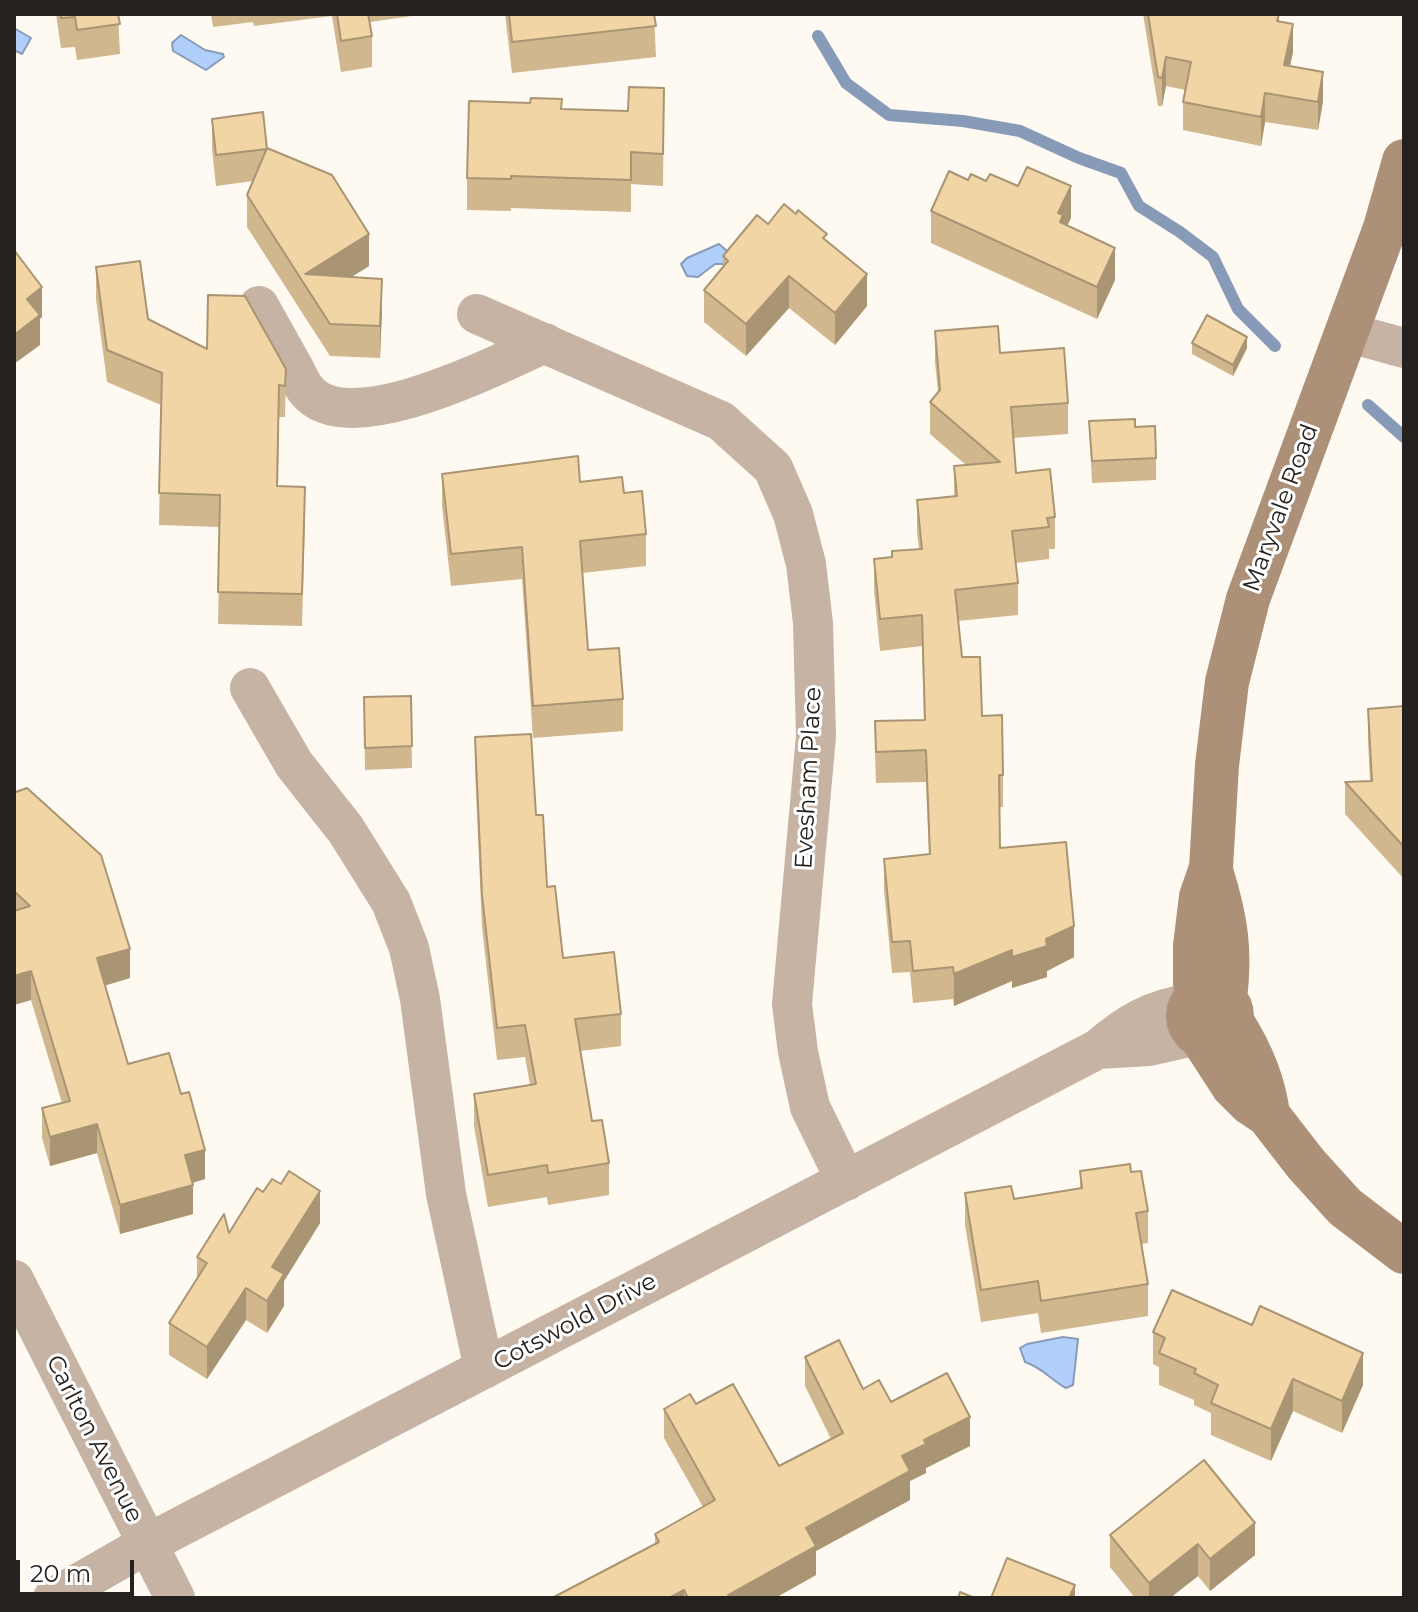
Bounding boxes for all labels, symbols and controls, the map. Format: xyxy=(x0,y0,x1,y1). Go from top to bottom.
street label: Maryvale Road xyxy=(1237,420,1325,596)
street label: Evesham Place xyxy=(790,686,828,870)
street label: Cotswold Drive xyxy=(489,1267,661,1377)
street label: Carlton Avenue xyxy=(39,1350,149,1528)
scale bar xyxy=(20,1544,138,1594)
text: 20 m xyxy=(30,1559,91,1588)

